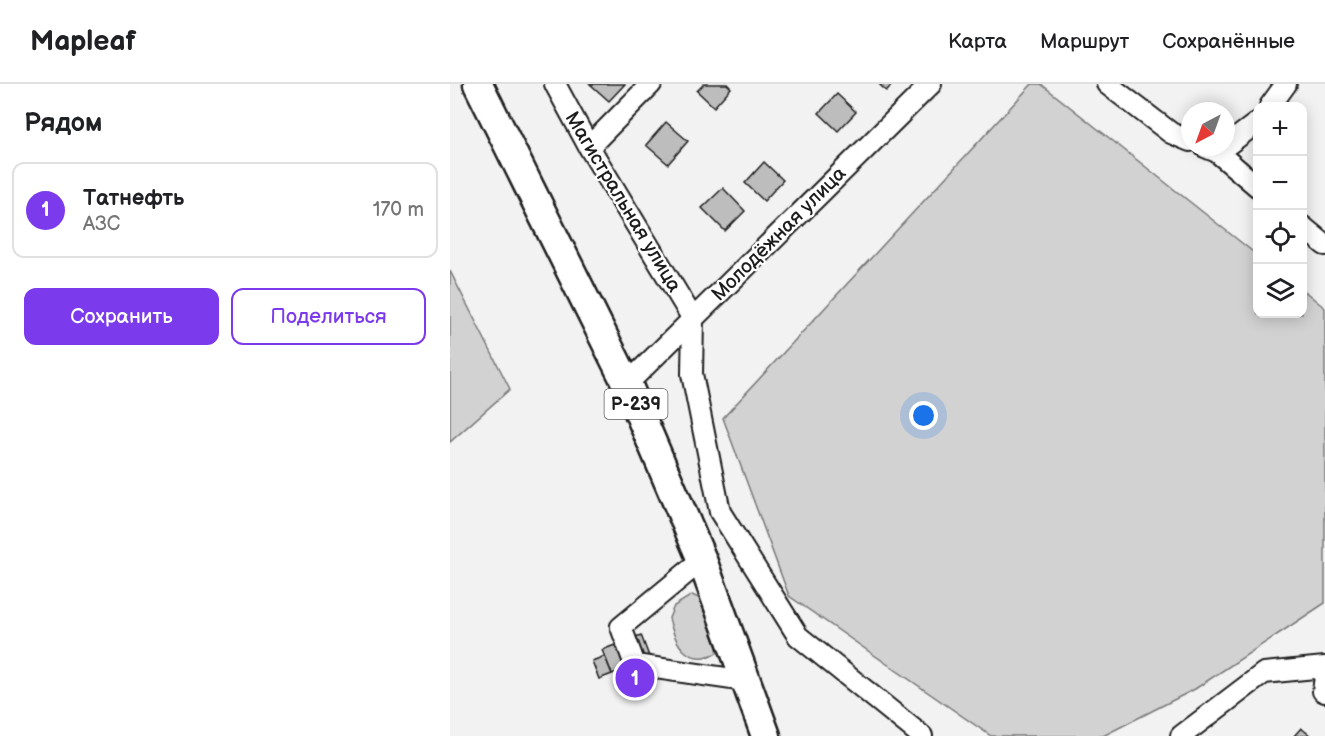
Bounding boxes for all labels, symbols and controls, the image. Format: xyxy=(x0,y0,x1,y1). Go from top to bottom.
text: Mapleaf xyxy=(30,25,136,58)
text: Карта xyxy=(948,29,1007,54)
text: Маршрут xyxy=(1040,29,1129,54)
text: Сохранённые xyxy=(1162,29,1295,54)
north arrow xyxy=(1181,102,1235,156)
map controls xyxy=(1253,102,1307,318)
button: + xyxy=(1253,102,1307,156)
text: Рядом xyxy=(24,108,102,139)
street label: Магистральная улица xyxy=(560,108,686,297)
button: − xyxy=(1253,156,1307,210)
street label: Молодёжная улица xyxy=(707,162,851,306)
text: Татнефть xyxy=(83,185,184,212)
text: 1 xyxy=(41,198,50,222)
text: 170 m xyxy=(373,198,424,222)
button: locate xyxy=(1253,210,1307,264)
text: АЗС xyxy=(83,212,120,236)
button: layers xyxy=(1253,264,1307,318)
button: Сохранить xyxy=(24,288,219,345)
button: Поделиться xyxy=(231,288,426,345)
road number: Р-239 xyxy=(604,389,668,419)
your location xyxy=(909,401,938,430)
pin: 1 xyxy=(616,656,654,700)

